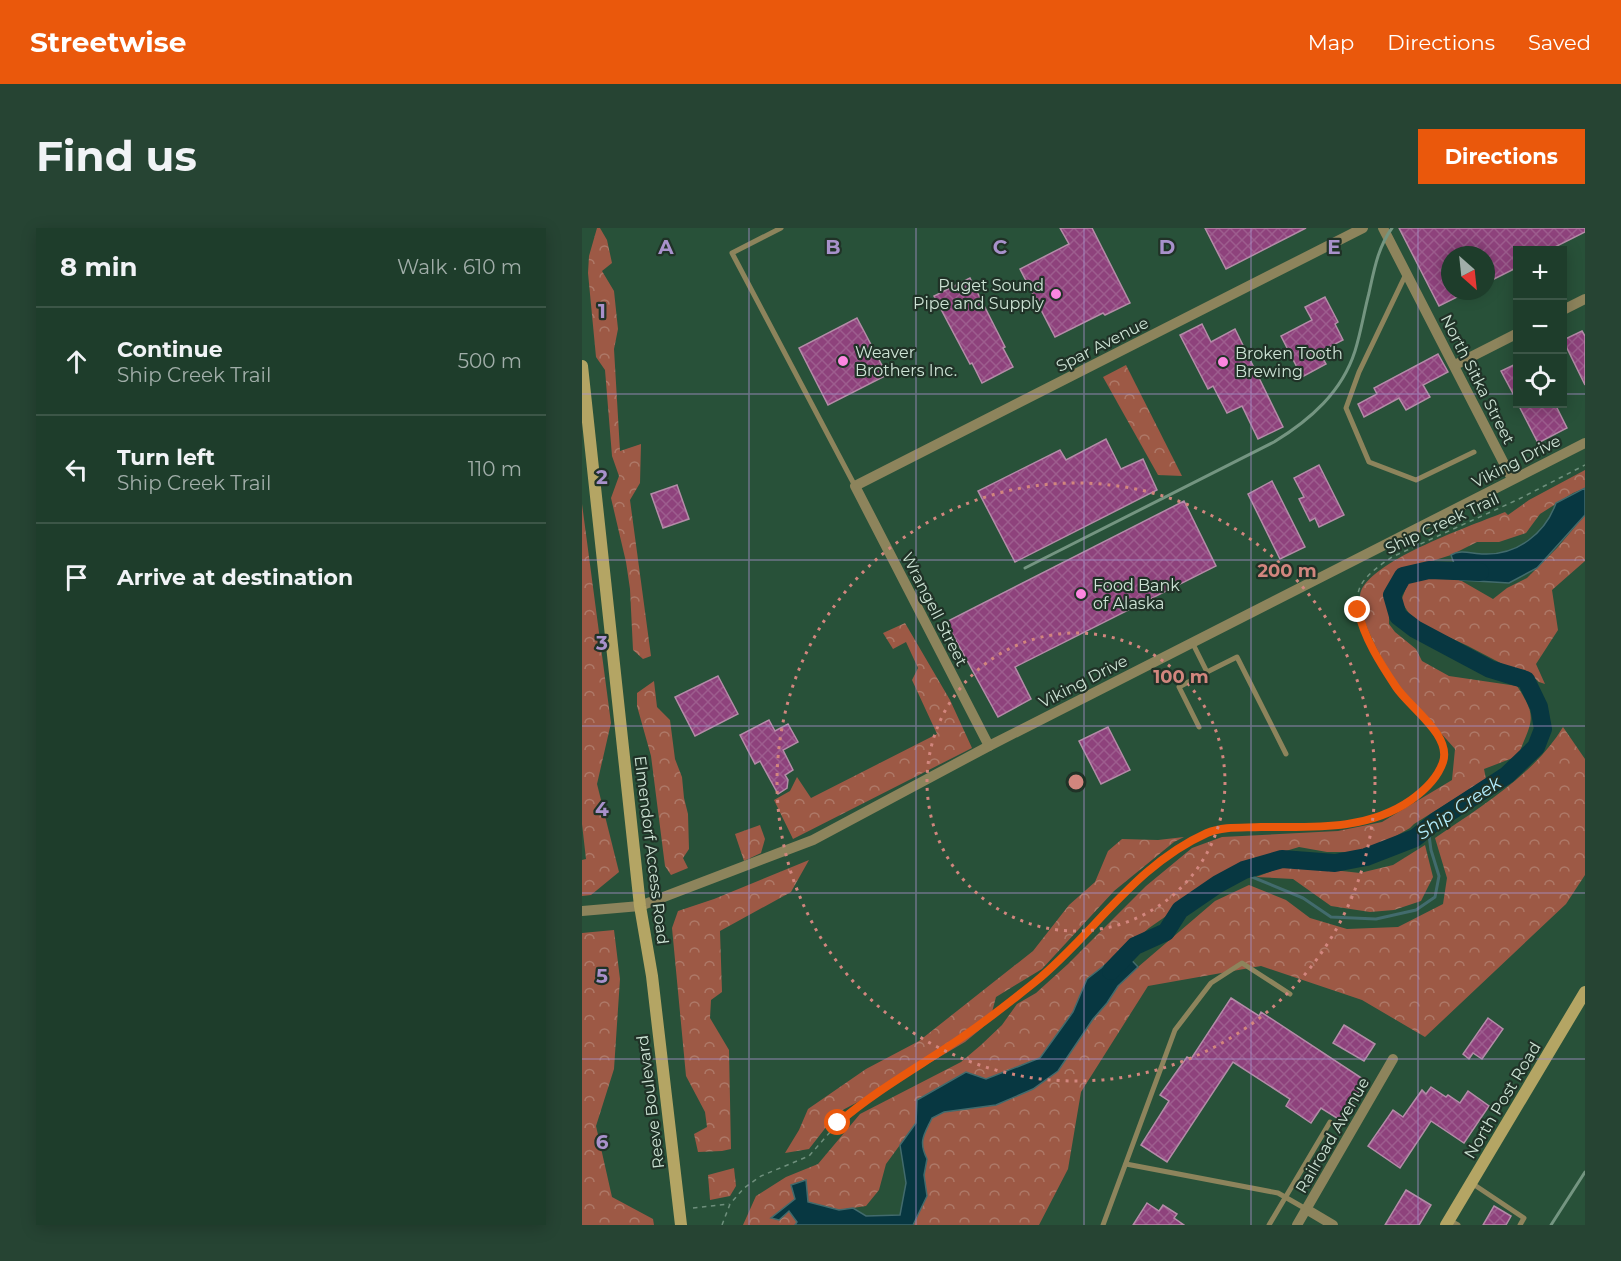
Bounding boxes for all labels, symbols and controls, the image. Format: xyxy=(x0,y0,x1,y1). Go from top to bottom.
text: Streetwise xyxy=(30,25,186,59)
text: Map xyxy=(1308,30,1354,55)
text: Directions xyxy=(1387,30,1495,55)
text: Saved xyxy=(1528,30,1591,55)
button: Directions xyxy=(1418,129,1585,184)
text: Find us xyxy=(36,130,197,182)
text: A xyxy=(657,235,674,259)
text: B xyxy=(825,235,841,259)
text: C xyxy=(993,235,1008,259)
text: D xyxy=(1159,235,1175,259)
text: E xyxy=(1327,235,1341,259)
north arrow xyxy=(1441,246,1495,300)
map controls xyxy=(1513,246,1567,408)
button: + xyxy=(1513,246,1567,300)
text: 8 min xyxy=(60,251,138,283)
text: Walk · 610 m xyxy=(397,255,522,279)
place label: Puget Sound Pipe and Supply xyxy=(913,276,1044,313)
marker: Puget Sound Pipe and Supply xyxy=(1049,287,1063,301)
text: 1 xyxy=(598,299,606,323)
button: − xyxy=(1513,300,1567,354)
street label: North Sitka Street xyxy=(1437,311,1519,448)
street label: Spar Avenue xyxy=(1053,313,1152,376)
text: Continue xyxy=(117,336,223,363)
place label: Weaver Brothers Inc. xyxy=(855,343,957,380)
place label: Broken Tooth Brewing xyxy=(1235,344,1343,381)
icon: ahead xyxy=(60,345,93,378)
text: 500 m xyxy=(458,349,522,373)
marker: Weaver Brothers Inc. xyxy=(836,354,850,368)
button: locate xyxy=(1513,354,1567,408)
marker: Broken Tooth Brewing xyxy=(1216,355,1230,369)
text: Ship Creek Trail xyxy=(117,363,271,387)
street label: Viking Drive xyxy=(1469,431,1564,492)
text: Turn left xyxy=(117,444,215,471)
icon: left xyxy=(60,453,93,486)
text: 110 m xyxy=(468,457,522,481)
text: 2 xyxy=(596,465,608,489)
text: Ship Creek Trail xyxy=(117,471,271,495)
street label: Ship Creek Trail xyxy=(1382,489,1502,558)
street label: Wrangell Street xyxy=(898,549,972,670)
text: 200 m xyxy=(1257,560,1317,582)
icon: arrive xyxy=(60,561,93,594)
text: Arrive at destination xyxy=(117,564,353,591)
place label: Food Bank of Alaska xyxy=(1093,576,1180,613)
marker: Food Bank of Alaska xyxy=(1074,587,1088,601)
route end xyxy=(1344,596,1370,622)
text: 3 xyxy=(595,631,608,655)
street label: Viking Drive xyxy=(1036,651,1131,712)
text: 100 m xyxy=(1153,666,1209,688)
street label: Elmendorf Access Road xyxy=(631,755,672,945)
water label: Ship Creek xyxy=(1412,771,1507,844)
centre of rings xyxy=(1066,772,1086,792)
text: 4 xyxy=(595,797,609,821)
text: 5 xyxy=(596,964,608,988)
street label: Reeve Boulevard xyxy=(633,1034,668,1170)
street label: North Post Road xyxy=(1460,1038,1545,1162)
street label: Railroad Avenue xyxy=(1292,1074,1373,1197)
route start xyxy=(824,1109,850,1135)
text: 6 xyxy=(596,1130,609,1154)

